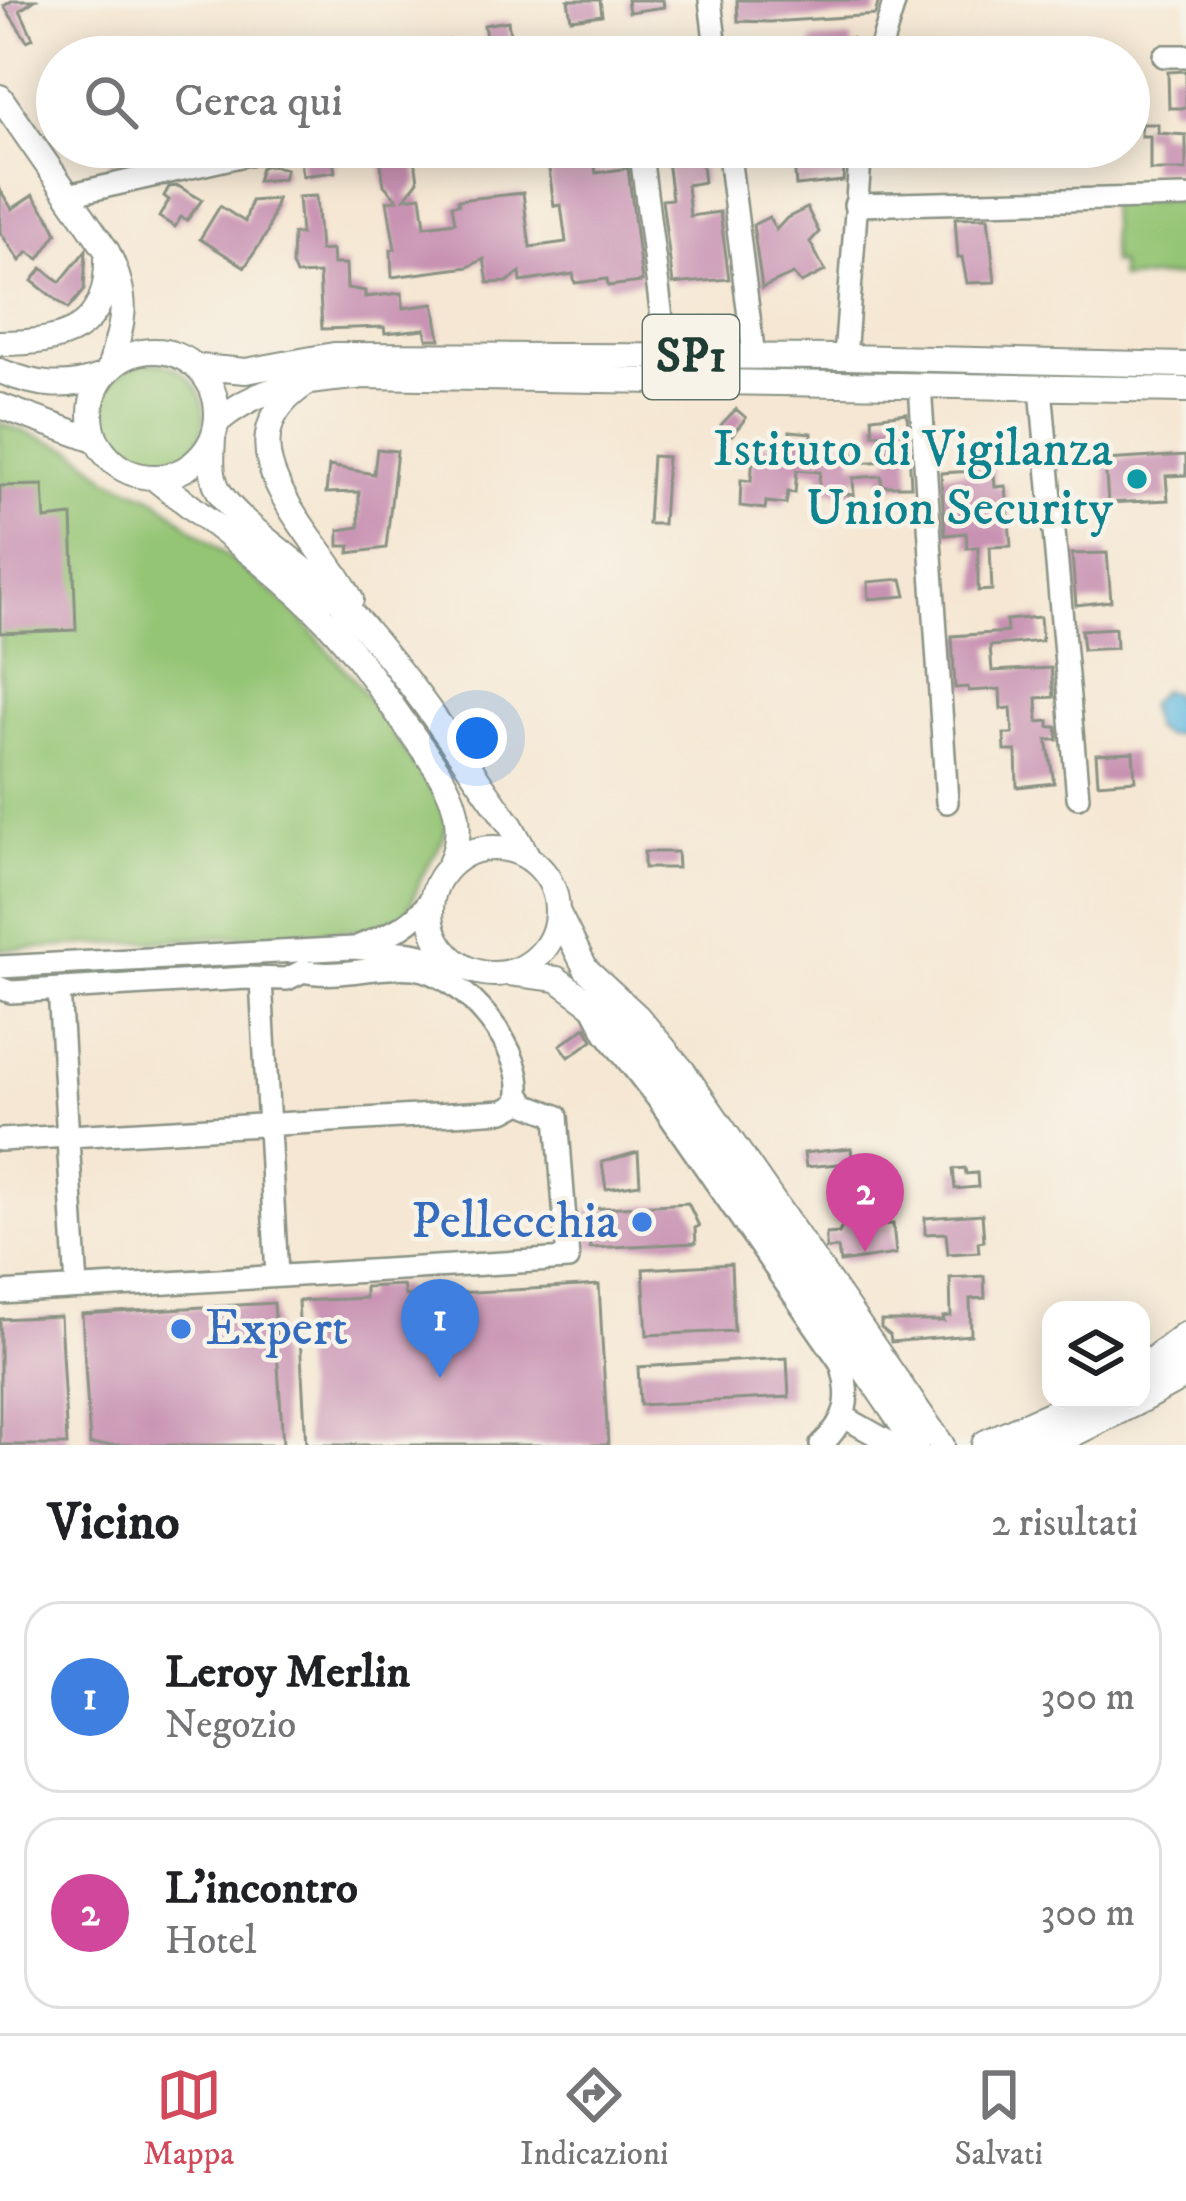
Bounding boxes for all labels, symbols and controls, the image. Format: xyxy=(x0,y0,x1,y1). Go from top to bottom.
search box xyxy=(36,36,1150,168)
icon: search xyxy=(78,69,144,135)
text: Cerca qui xyxy=(174,74,343,130)
road number: SP1 xyxy=(643,315,739,399)
place label: Istituto di Vigilanza Union Security xyxy=(713,418,1114,541)
marker: Istituto di Vigilanza Union Security xyxy=(1124,466,1150,492)
your location xyxy=(447,708,507,768)
pin: 2 xyxy=(826,1153,904,1252)
place label: Pellecchia xyxy=(411,1190,618,1254)
marker: Pellecchia xyxy=(629,1209,655,1235)
pin: 1 xyxy=(401,1279,479,1378)
place label: Expert xyxy=(205,1297,348,1361)
map controls xyxy=(1042,1301,1150,1409)
button: layers xyxy=(1042,1301,1150,1409)
marker: Expert xyxy=(168,1316,194,1342)
text: Vicino xyxy=(48,1491,179,1555)
text: 2 risultati xyxy=(991,1499,1138,1548)
text: Leroy Merlin xyxy=(165,1645,410,1701)
text: 1 xyxy=(83,1673,97,1722)
text: 300 m xyxy=(1041,1673,1135,1722)
text: Negozio xyxy=(165,1701,296,1750)
text: L'incontro xyxy=(165,1861,358,1917)
text: 2 xyxy=(80,1889,100,1938)
text: 300 m xyxy=(1041,1889,1135,1938)
text: Hotel xyxy=(165,1917,256,1966)
tab: Mappa xyxy=(143,2062,234,2175)
tab: Indicazioni xyxy=(520,2062,669,2175)
tab: Salvati xyxy=(954,2062,1043,2175)

